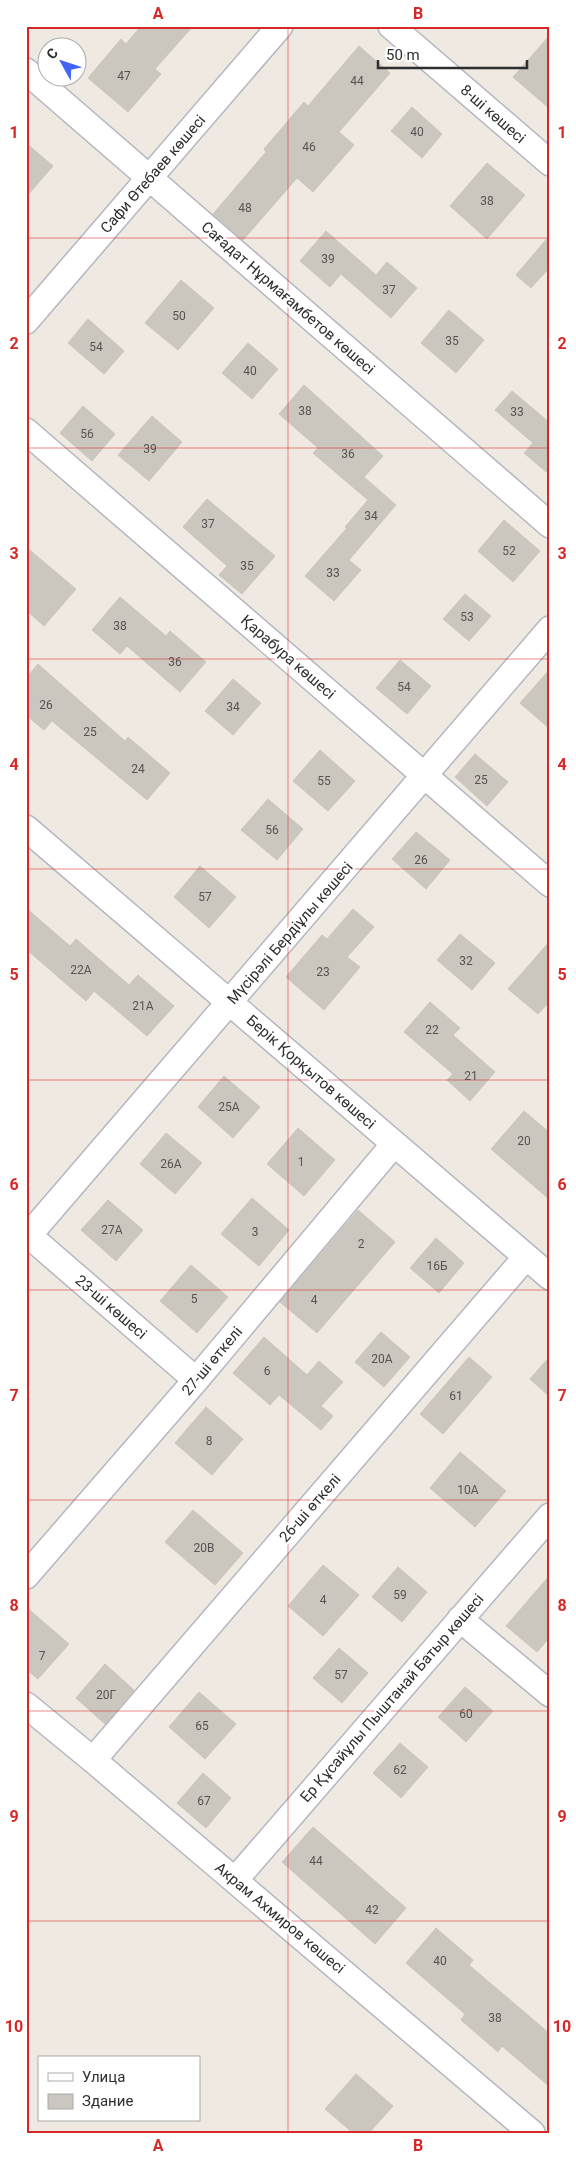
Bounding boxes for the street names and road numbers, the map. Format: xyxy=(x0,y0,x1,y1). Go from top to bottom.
street label: 8-шi көшесi xyxy=(457,81,529,147)
street label: Сафи Өтебаев көшесі xyxy=(97,111,209,237)
street label: Сағадат Нұрмағамбетов көшесі xyxy=(198,218,378,378)
street label: Қарабура көшесі xyxy=(237,611,339,703)
street label: Мүсірәлі Бердіұлы көшесі xyxy=(223,858,357,1008)
street label: Берік Қорқытов көшесі xyxy=(243,1011,379,1133)
street label: 23-шi көшесi xyxy=(72,1271,150,1343)
street label: 27-ші өткелі xyxy=(178,1323,246,1399)
street label: 26-ші өткелі xyxy=(275,1470,345,1546)
street label: Ер Құсайұлы Пыштанай Батыр көшесі xyxy=(296,1590,488,1806)
street label: Акрам Ахмиров көшесі xyxy=(212,1858,348,1978)

